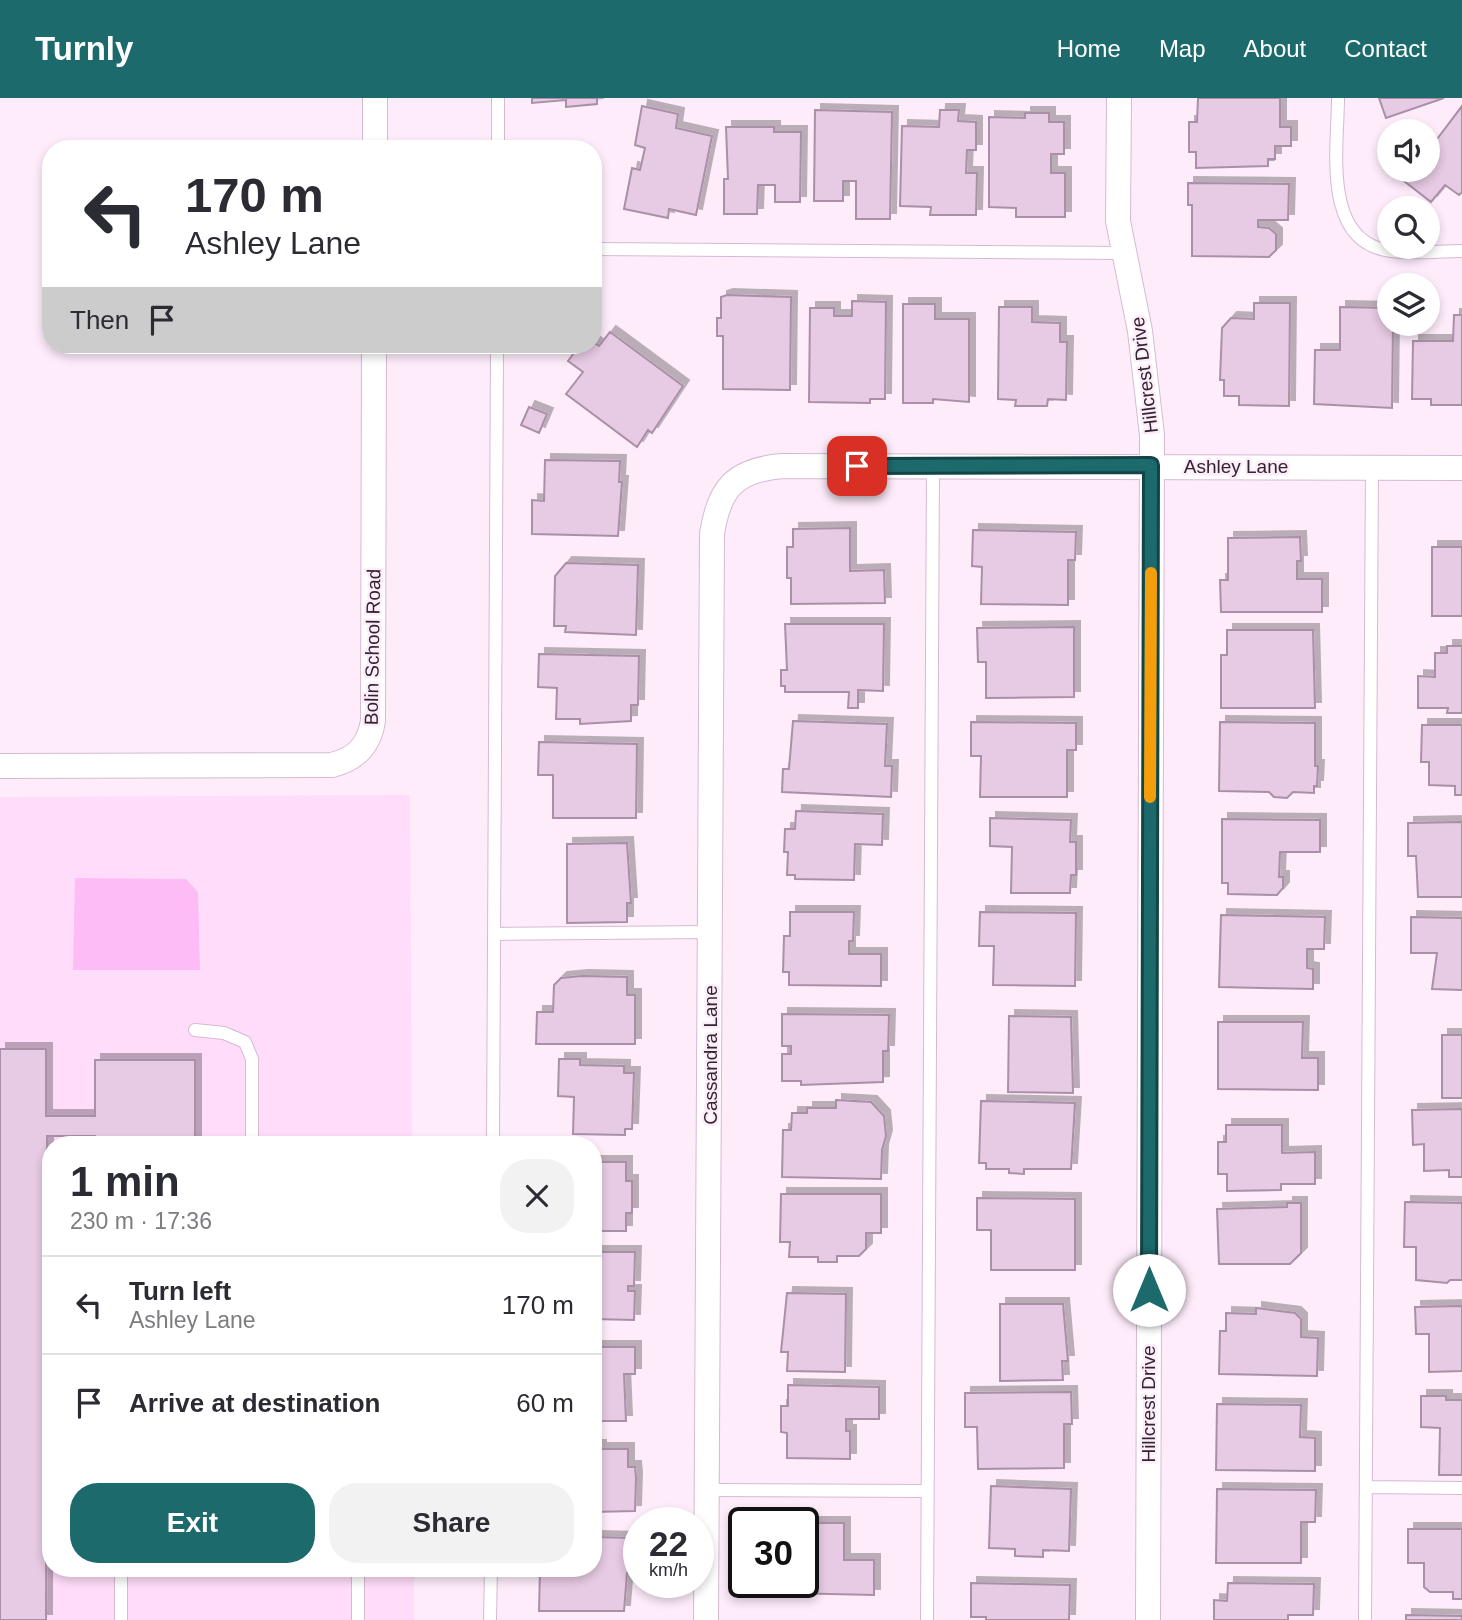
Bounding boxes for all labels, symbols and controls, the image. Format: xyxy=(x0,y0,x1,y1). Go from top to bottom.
text: Turnly xyxy=(35,30,133,67)
text: Home xyxy=(1057,35,1121,62)
text: Map xyxy=(1159,35,1206,62)
text: About xyxy=(1244,35,1306,62)
text: Contact xyxy=(1344,35,1427,62)
map controls xyxy=(1377,119,1440,336)
button: sound xyxy=(1377,119,1440,182)
icon: left xyxy=(70,168,161,259)
text: 170 m xyxy=(185,168,324,222)
button: search xyxy=(1377,196,1440,259)
text: Ashley Lane xyxy=(185,225,361,261)
button: layers xyxy=(1377,273,1440,336)
icon: arrive xyxy=(143,301,181,339)
text: Then xyxy=(70,305,129,335)
street label: Hillcrest Drive xyxy=(1127,316,1162,434)
pin xyxy=(827,436,887,496)
icon: arrive xyxy=(838,447,876,485)
street label: Ashley Lane xyxy=(1184,456,1288,477)
street label: Bolin School Road xyxy=(361,569,384,725)
street label: Cassandra Lane xyxy=(700,985,721,1125)
text: 1 min xyxy=(70,1158,180,1205)
button: close xyxy=(500,1159,574,1233)
text: 230 m · 17:36 xyxy=(70,1208,212,1234)
position arrow xyxy=(1112,1253,1186,1327)
text: Turn left xyxy=(129,1276,231,1306)
icon: left xyxy=(70,1286,108,1324)
text: 170 m xyxy=(502,1290,574,1320)
text: Ashley Lane xyxy=(129,1307,256,1333)
street label: Hillcrest Drive xyxy=(1138,1345,1159,1463)
icon: arrive xyxy=(70,1384,108,1422)
text: Arrive at destination xyxy=(129,1388,380,1418)
text: 60 m xyxy=(516,1388,574,1418)
button: Exit xyxy=(70,1483,315,1563)
button: Share xyxy=(329,1483,574,1563)
speed limit sign: 30 xyxy=(728,1507,819,1598)
text: 22 xyxy=(649,1524,688,1563)
text: km/h xyxy=(649,1560,688,1580)

